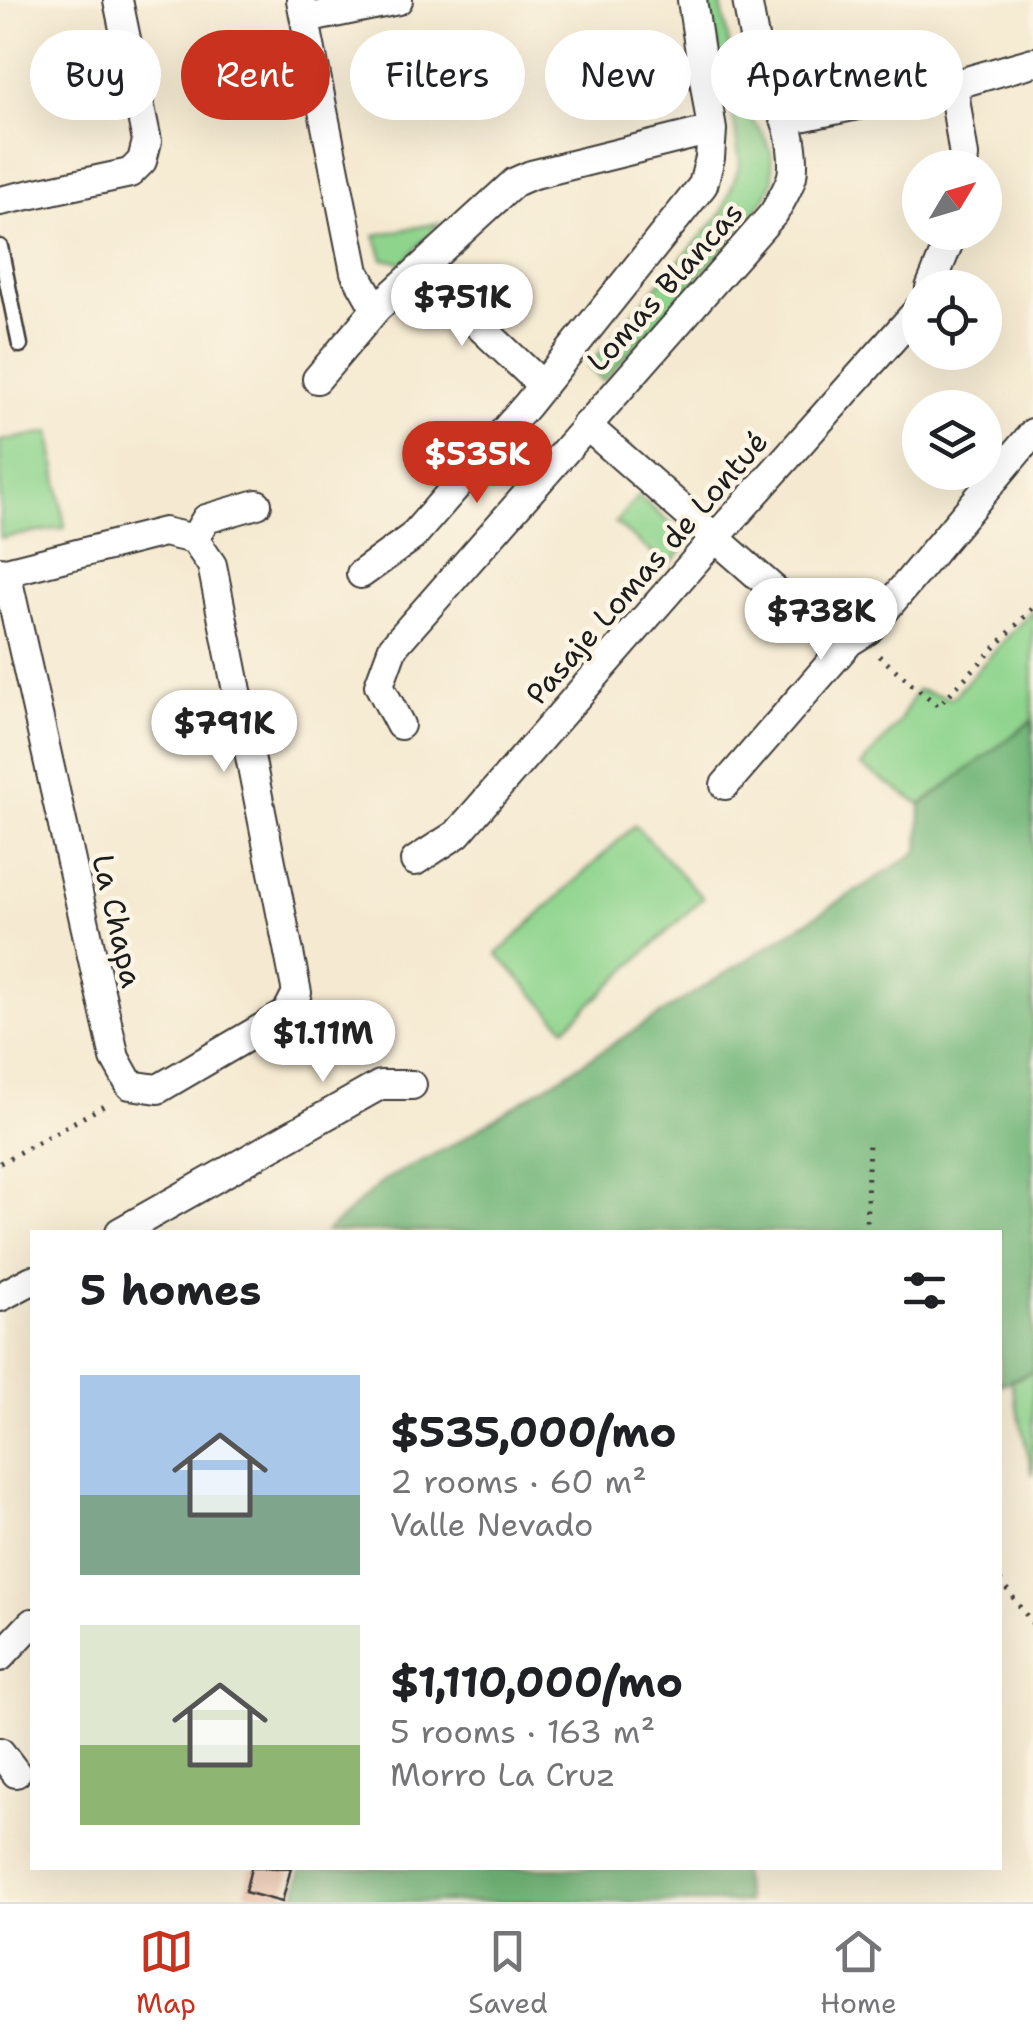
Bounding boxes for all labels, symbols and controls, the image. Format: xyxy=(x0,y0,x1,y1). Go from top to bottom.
chip: Buy xyxy=(30,30,161,120)
chip: Rent xyxy=(181,30,330,120)
chip: Filters xyxy=(350,30,525,120)
chip: New xyxy=(545,30,691,120)
chip: Apartment xyxy=(711,30,963,120)
north arrow xyxy=(902,150,1002,250)
map controls xyxy=(902,150,1002,490)
street label: Lomas Blancas xyxy=(577,193,752,381)
pin: $751K xyxy=(392,264,532,349)
button: locate xyxy=(902,270,1002,370)
text: $751K xyxy=(413,275,511,318)
button: layers xyxy=(902,390,1002,490)
pin: $535K xyxy=(407,421,547,506)
street label: Pasaje Lomas de Lontué xyxy=(516,422,777,713)
text: $535K xyxy=(424,432,530,475)
pin: $738K xyxy=(751,578,891,663)
text: $738K xyxy=(767,589,875,632)
pin: $791K xyxy=(154,690,294,775)
text: $791K xyxy=(173,701,275,744)
street label: La Chapa xyxy=(82,850,153,992)
pin: $1.11M xyxy=(242,1000,404,1085)
text: $1.11M xyxy=(272,1011,374,1054)
text: 5 homes xyxy=(80,1262,261,1318)
icon: filters xyxy=(897,1263,952,1318)
text: $535,000/mo xyxy=(390,1404,677,1460)
icon: home xyxy=(160,1415,280,1535)
text: 2 rooms · 60 m² xyxy=(390,1460,647,1503)
text: Valle Nevado xyxy=(390,1503,593,1546)
text: $1,110,000/mo xyxy=(390,1654,683,1710)
icon: home xyxy=(160,1665,280,1785)
text: 5 rooms · 163 m² xyxy=(390,1710,655,1753)
text: Morro La Cruz xyxy=(390,1753,615,1796)
tab: Map xyxy=(136,1924,196,2022)
tab: Saved xyxy=(468,1924,548,2022)
tab: Home xyxy=(820,1924,897,2022)

